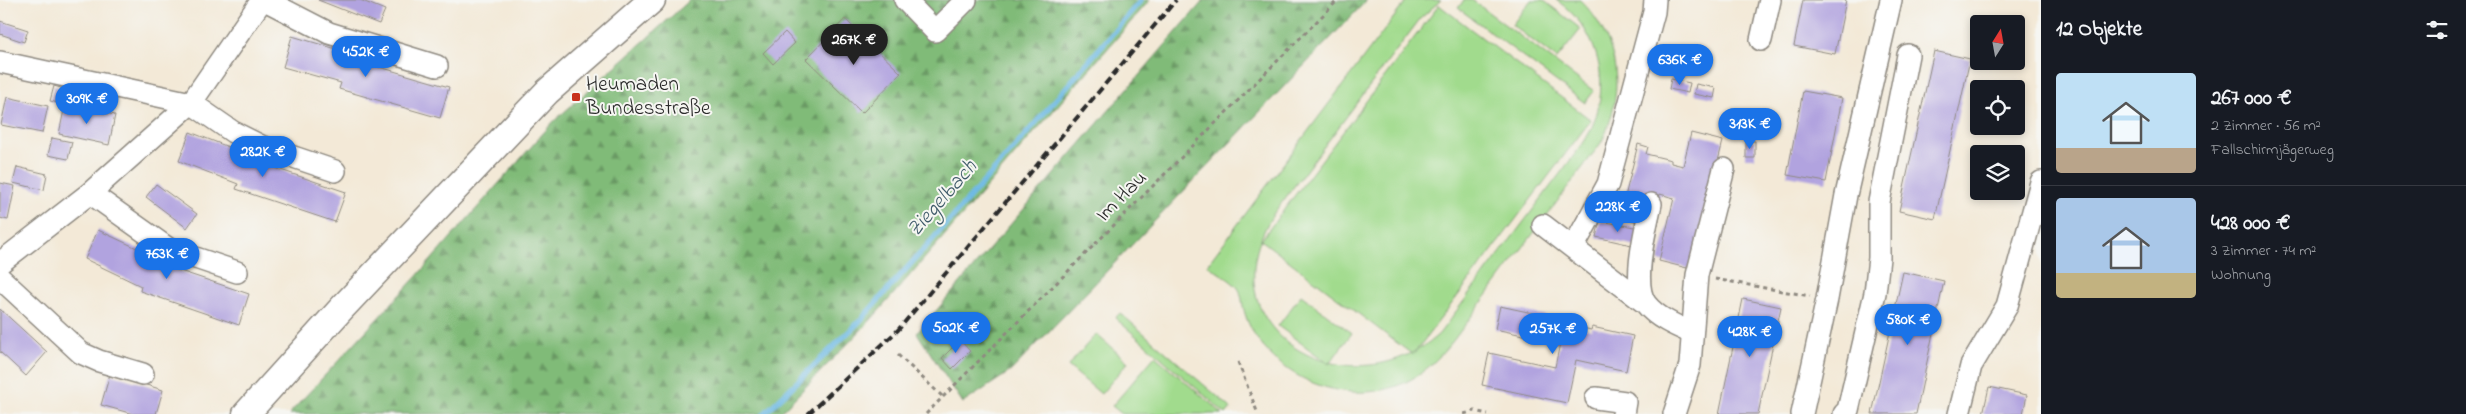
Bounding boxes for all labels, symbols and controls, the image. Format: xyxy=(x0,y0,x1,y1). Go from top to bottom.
north arrow xyxy=(1970,15,2025,70)
map controls xyxy=(1970,15,2025,200)
text: 12 Objekte xyxy=(2056,15,2142,45)
icon: filters xyxy=(2423,16,2451,44)
pin: 267K € xyxy=(813,23,895,66)
text: 267K € xyxy=(832,28,876,52)
pin: 452K € xyxy=(325,36,407,78)
text: 452K € xyxy=(343,40,389,64)
pin: 636K € xyxy=(1639,44,1721,86)
text: 636K € xyxy=(1658,48,1702,72)
place label: Heumaden Bundesstraße xyxy=(585,70,711,124)
button: locate xyxy=(1970,80,2025,135)
pin: 309K € xyxy=(46,82,128,125)
text: 267 000 € xyxy=(2211,84,2292,114)
text: 309K € xyxy=(66,87,108,111)
marker: Heumaden Bundesstraße xyxy=(570,91,582,103)
icon: home xyxy=(2096,93,2156,153)
pin: 313K € xyxy=(1709,108,1791,150)
text: 313K € xyxy=(1729,112,1771,136)
text: 2 Zimmer · 56 m² xyxy=(2211,114,2321,138)
pin: 282K € xyxy=(222,136,304,178)
text: Fallschirmjägerweg xyxy=(2211,138,2334,162)
text: 282K € xyxy=(241,140,285,164)
button: layers xyxy=(1970,145,2025,200)
water label: Ziegelbach xyxy=(900,153,986,245)
street label: Im Hau xyxy=(1089,164,1155,230)
pin: 228K € xyxy=(1577,190,1659,233)
text: 228K € xyxy=(1596,195,1640,219)
text: 428 000 € xyxy=(2211,209,2290,239)
icon: home xyxy=(2096,218,2156,278)
pin: 763K € xyxy=(126,238,208,280)
text: 3 Zimmer · 74 m² xyxy=(2211,239,2316,263)
text: 763K € xyxy=(145,242,189,266)
text: Wohnung xyxy=(2211,263,2271,287)
pin: 580K € xyxy=(1867,304,1949,346)
text: 580K € xyxy=(1886,308,1930,332)
pin: 502K € xyxy=(915,312,997,354)
pin: 257K € xyxy=(1512,312,1594,355)
text: 502K € xyxy=(933,316,979,340)
pin: 428K € xyxy=(1709,316,1791,358)
text: 257K € xyxy=(1530,317,1576,341)
text: 428K € xyxy=(1728,320,1772,344)

